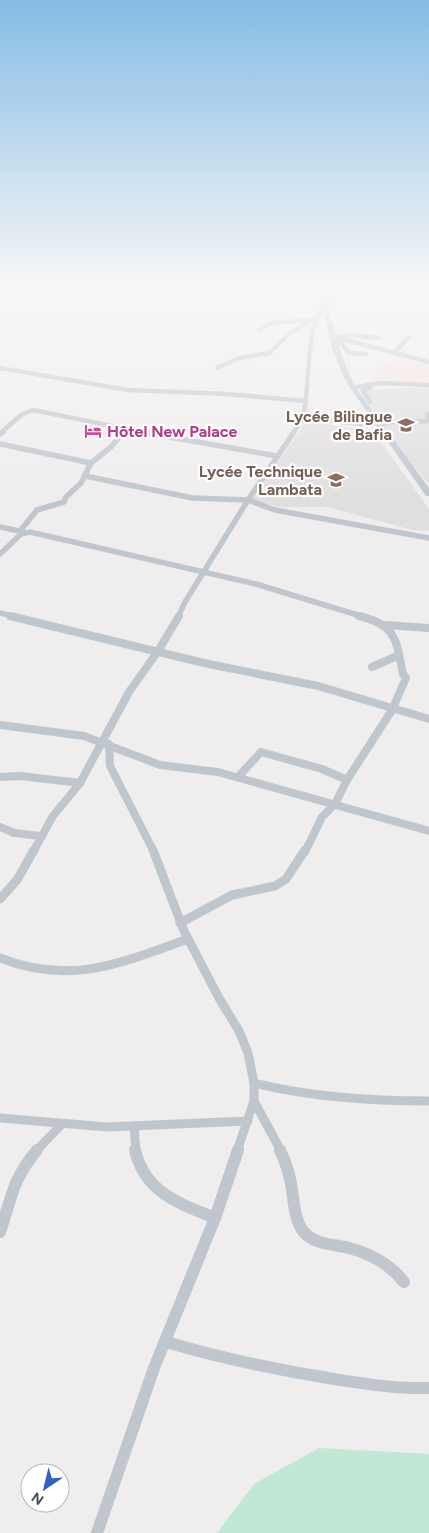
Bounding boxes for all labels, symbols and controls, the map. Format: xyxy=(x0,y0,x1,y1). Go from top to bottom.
place label: Lycée Bilingue de Bafia xyxy=(286,407,392,444)
school or university icon: Lycée Bilingue de Bafia xyxy=(396,415,416,435)
hotel icon: Hôtel New Palace xyxy=(83,421,103,441)
place label: Hôtel New Palace xyxy=(107,422,237,441)
place label: Lycée Technique Lambata xyxy=(199,462,322,499)
school or university icon: Lycée Technique Lambata xyxy=(326,470,346,490)
north arrow xyxy=(20,1463,70,1513)
text: N xyxy=(29,1488,47,1508)

